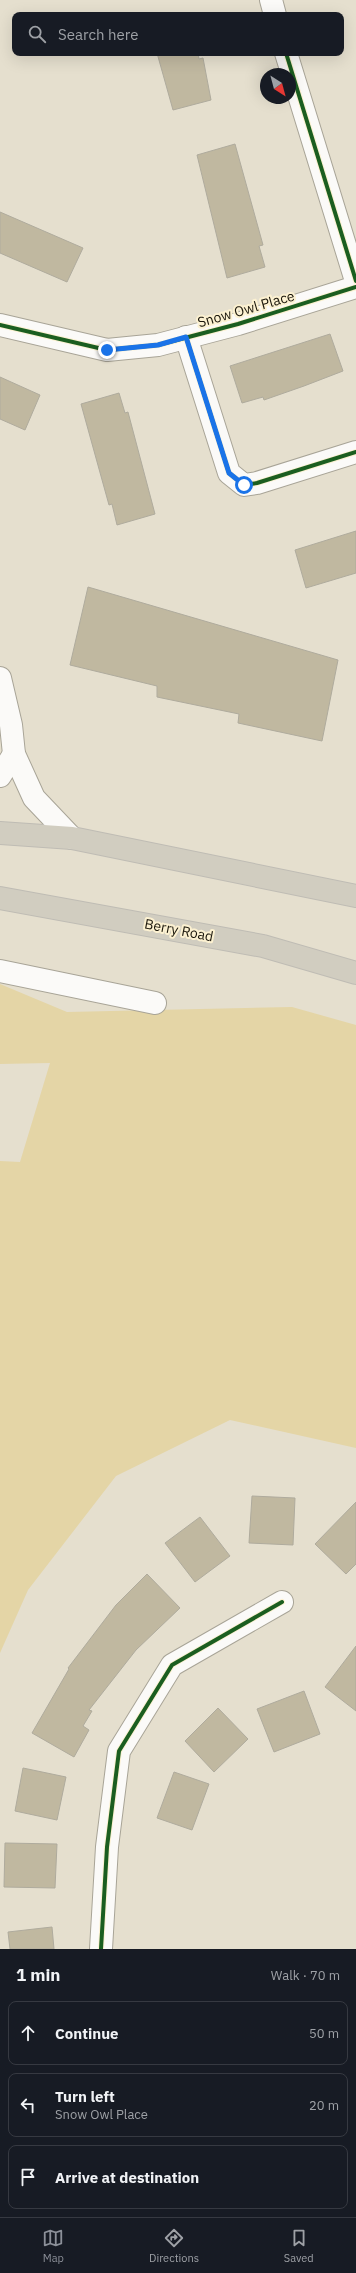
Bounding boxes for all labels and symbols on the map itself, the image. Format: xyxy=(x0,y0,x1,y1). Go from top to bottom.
north arrow xyxy=(260,68,296,104)
street label: Snow Owl Place xyxy=(195,286,297,331)
route end xyxy=(98,341,116,359)
route start xyxy=(235,476,253,494)
street label: Berry Road xyxy=(143,915,215,945)

